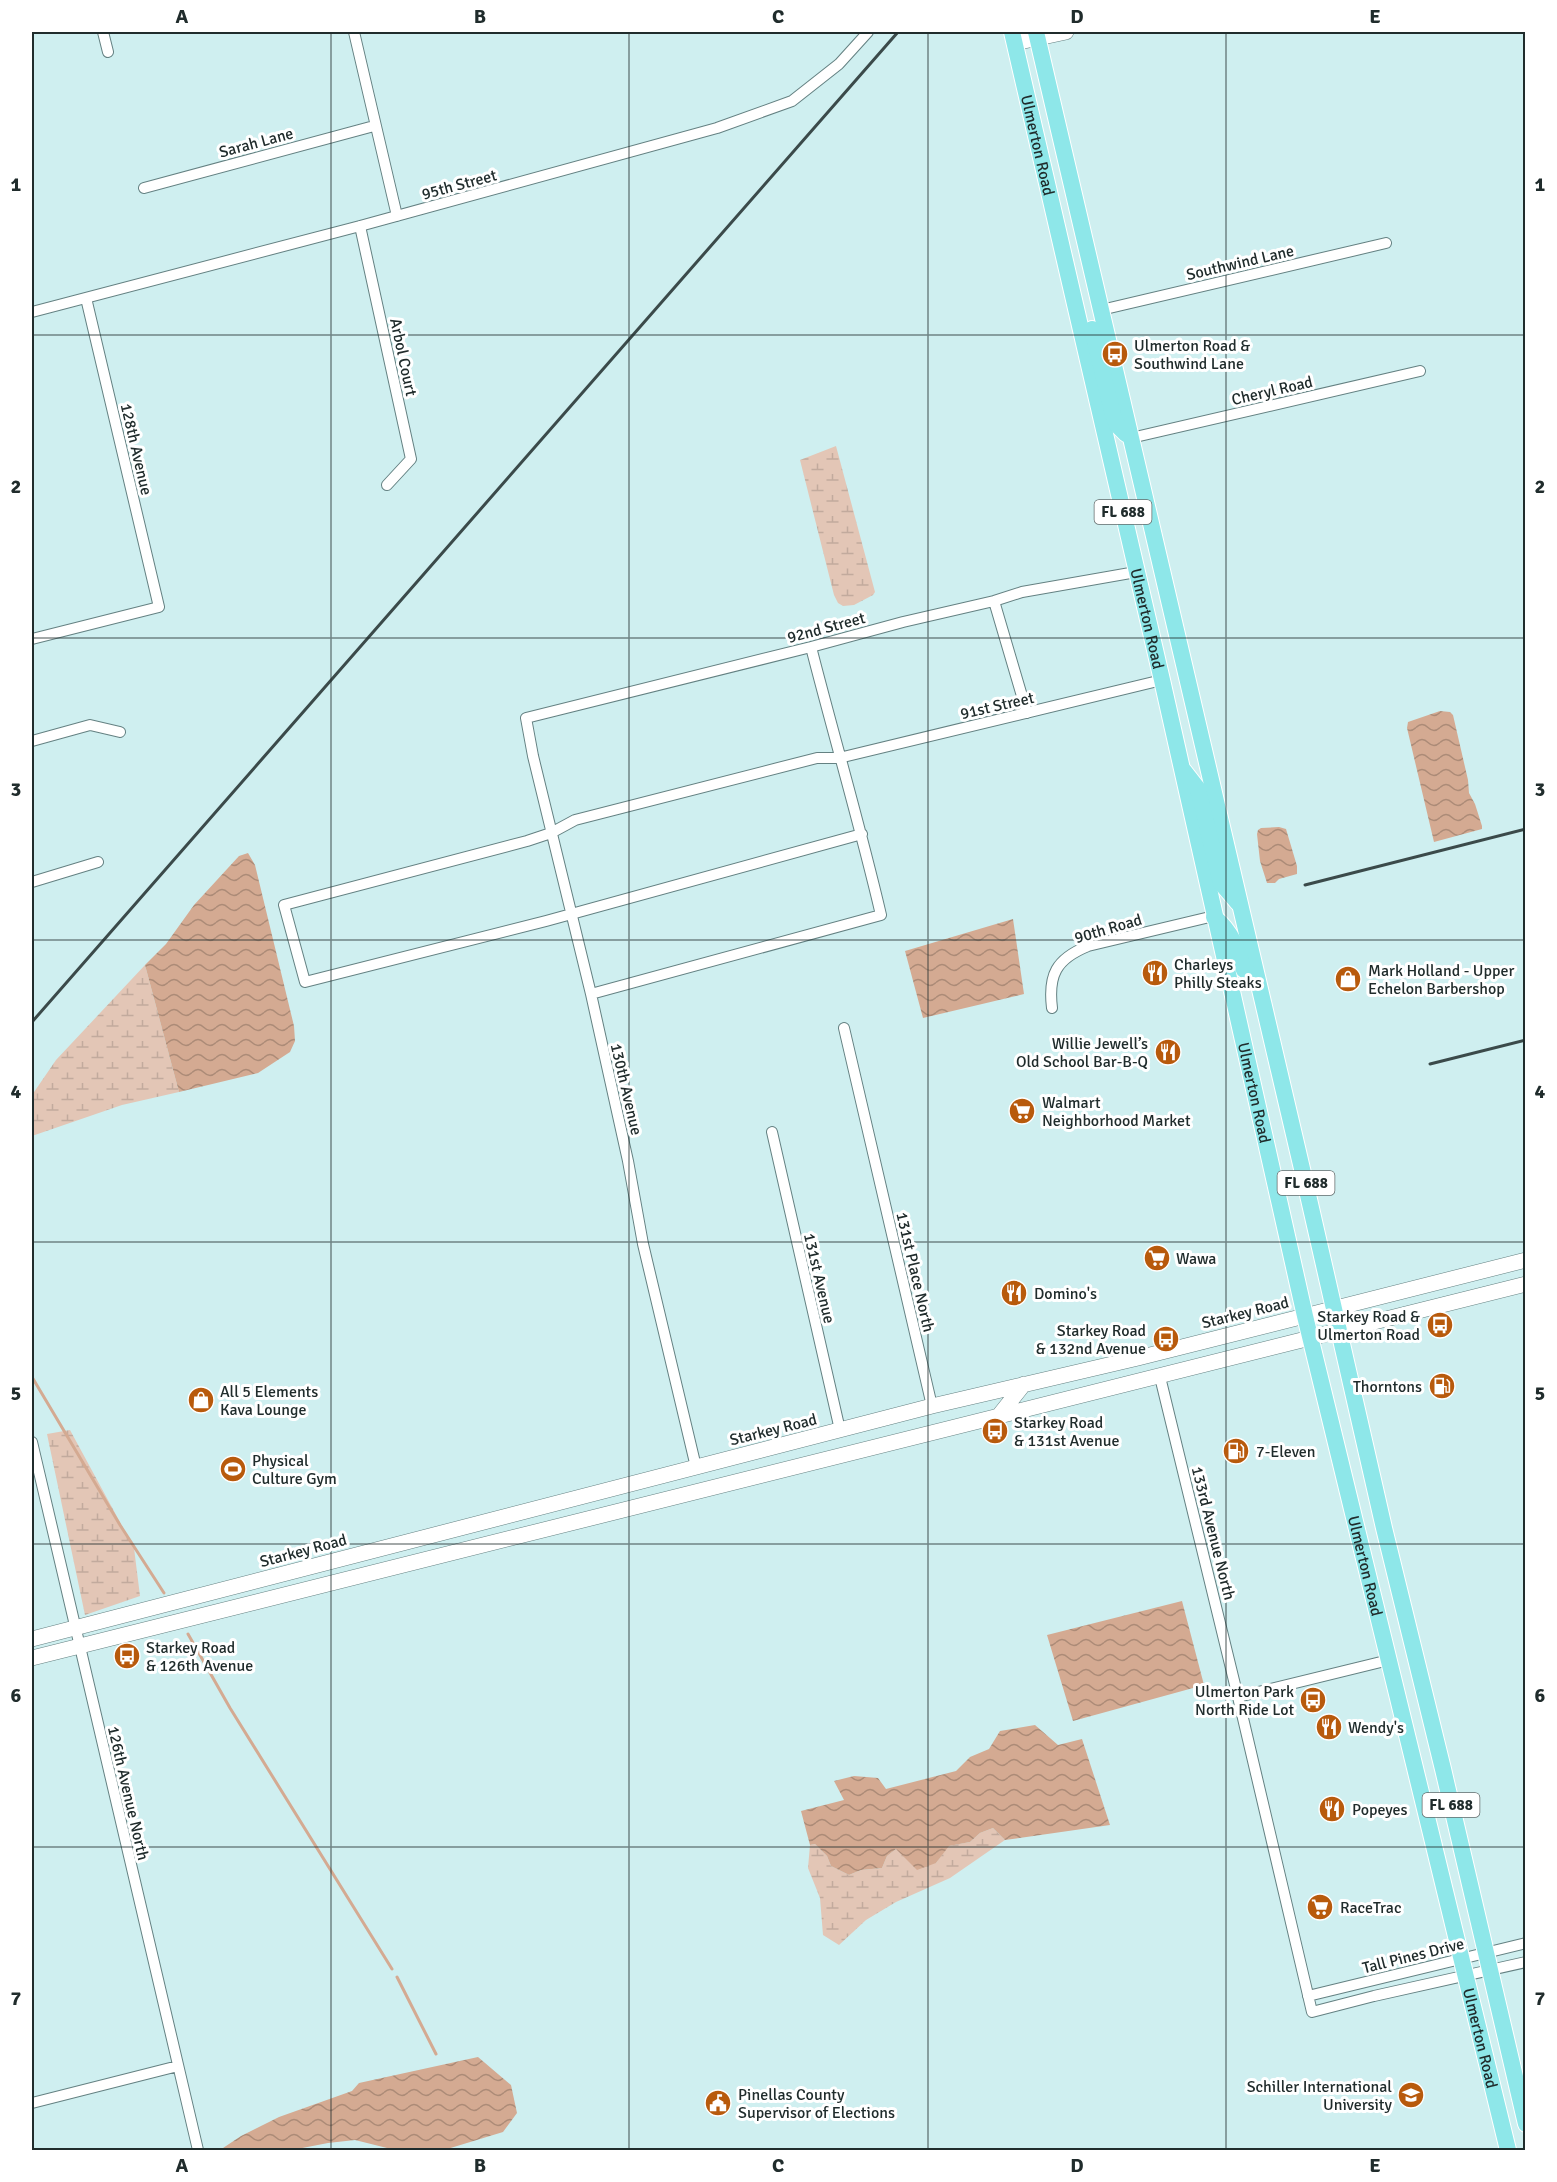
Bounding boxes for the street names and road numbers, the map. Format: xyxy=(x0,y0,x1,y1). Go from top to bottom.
street label: Ulmerton Road xyxy=(1016,93,1059,198)
street label: Sarah Lane xyxy=(217,123,296,162)
street label: 95th Street xyxy=(420,165,499,205)
street label: Southwind Lane xyxy=(1184,241,1296,285)
street label: Arbol Court xyxy=(385,316,421,398)
street label: Cheryl Road xyxy=(1230,372,1315,410)
street label: 128th Avenue xyxy=(116,401,156,497)
road number: FL 688 xyxy=(1094,500,1152,524)
street label: Ulmerton Road xyxy=(1125,566,1168,671)
street label: 92nd Street xyxy=(785,608,868,648)
street label: 91st Street xyxy=(958,688,1036,724)
street label: 90th Road xyxy=(1072,910,1144,948)
street label: Ulmerton Road xyxy=(1233,1040,1275,1145)
street label: 130th Avenue xyxy=(606,1041,646,1137)
road number: FL 688 xyxy=(1278,1171,1334,1195)
street label: 131st Place North xyxy=(891,1210,939,1334)
street label: 131st Avenue xyxy=(799,1231,839,1325)
street label: Starkey Road xyxy=(1200,1292,1291,1333)
street label: Starkey Road xyxy=(728,1409,819,1450)
street label: 133rd Avenue North xyxy=(1187,1464,1239,1602)
street label: Ulmerton Road xyxy=(1343,1514,1387,1618)
street label: Starkey Road xyxy=(258,1530,349,1572)
street label: 126th Avenue North xyxy=(103,1724,153,1862)
road number: FL 688 xyxy=(1422,1793,1480,1817)
street label: Tall Pines Drive xyxy=(1360,1934,1466,1978)
street label: Ulmerton Road xyxy=(1458,1986,1502,2090)

